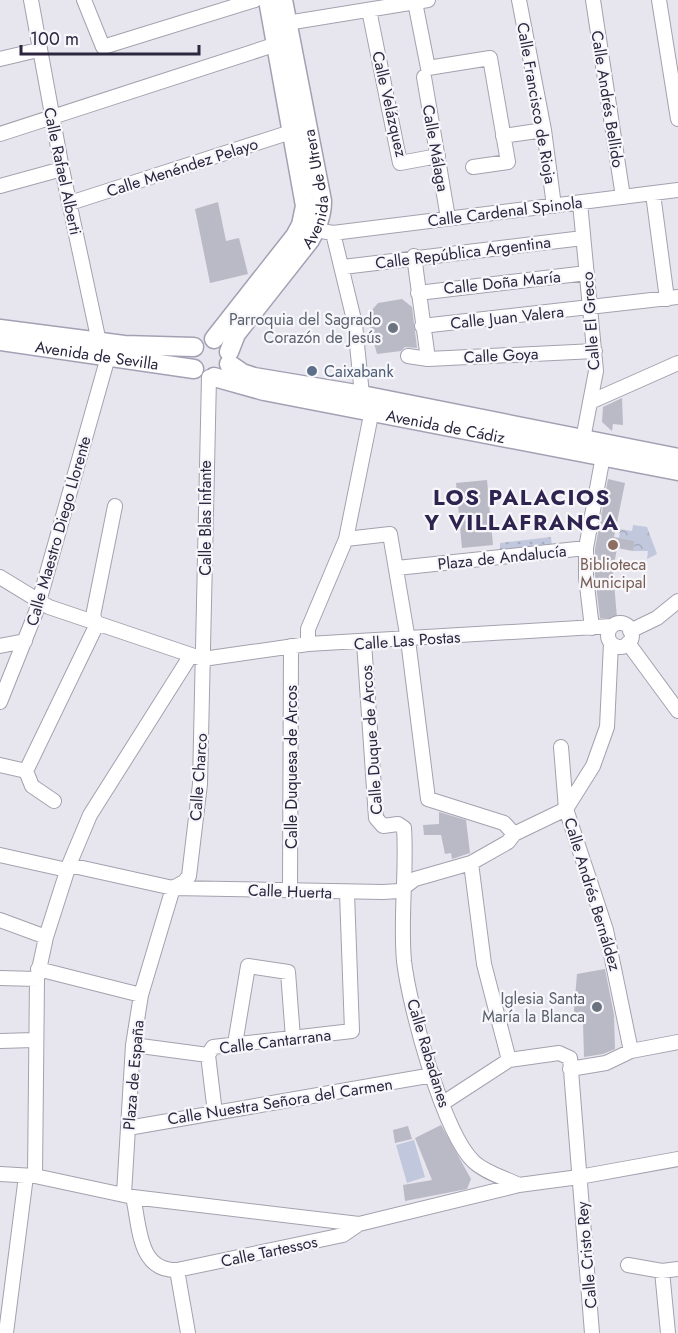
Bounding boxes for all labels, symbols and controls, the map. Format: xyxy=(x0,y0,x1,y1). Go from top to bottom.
scale bar xyxy=(21,18,200,56)
street label: Calle Francisco de Rioja xyxy=(511,21,562,186)
text: 100 m xyxy=(30,26,79,52)
street label: Calle Andrés Bellido xyxy=(585,29,630,169)
street label: Calle Velázquez xyxy=(366,49,413,160)
street label: Calle Málaga xyxy=(417,103,454,193)
street label: Calle Rafael Alberti xyxy=(38,105,87,237)
street label: Avenida de Utrera xyxy=(296,127,334,254)
street label: Calle Menéndez Pelayo xyxy=(103,132,261,203)
street label: Calle Cardenal Spinola xyxy=(426,191,584,232)
street label: Calle República Argentina xyxy=(374,230,552,275)
street label: Calle Doña María xyxy=(442,265,562,300)
street label: Calle El Greco xyxy=(576,271,605,371)
street label: Calle Juan Valera xyxy=(449,300,565,335)
place label: Parroquia del Sagrado Corazón de Jesús xyxy=(229,308,381,349)
marker: Parroquia del Sagrado Corazón de Jesús xyxy=(386,321,400,335)
street label: Avenida de Sevilla xyxy=(34,335,160,376)
street label: Calle Goya xyxy=(463,342,539,369)
place label: Caixabank xyxy=(324,360,394,383)
marker: Caixabank xyxy=(305,364,319,378)
street label: Avenida de Cádiz xyxy=(384,404,508,449)
street label: Calle Maestro Diego Llorente xyxy=(20,434,97,629)
street label: Calle Blas Infante xyxy=(194,460,217,576)
district label: LOS PALACIOS Y VILLAFRANCA xyxy=(423,481,620,538)
marker: Biblioteca Municipal xyxy=(606,538,620,552)
street label: Plaza de Andalucía xyxy=(436,539,568,576)
place label: Biblioteca Municipal xyxy=(580,553,646,594)
street label: Calle Las Postas xyxy=(353,625,461,656)
street label: Calle Duque de Arcos xyxy=(355,664,388,815)
street label: Calle Duquesa de Arcos xyxy=(280,685,303,849)
street label: Calle Charco xyxy=(184,732,213,822)
street label: Calle Andrés Bernáldez xyxy=(558,815,627,974)
street label: Calle Huerta xyxy=(248,879,332,904)
place label: Iglesia Santa María la Blanca xyxy=(482,987,585,1028)
street label: Calle Rabadanes xyxy=(401,996,456,1110)
marker: Iglesia Santa María la Blanca xyxy=(590,1000,604,1014)
street label: Plaza de España xyxy=(117,1019,150,1131)
street label: Calle Cantarrana xyxy=(218,1023,332,1060)
street label: Calle Nuestra Señora del Carmen xyxy=(166,1072,394,1131)
street label: Calle Cristo Rey xyxy=(570,1199,603,1310)
street label: Calle Tartessos xyxy=(219,1230,320,1273)

